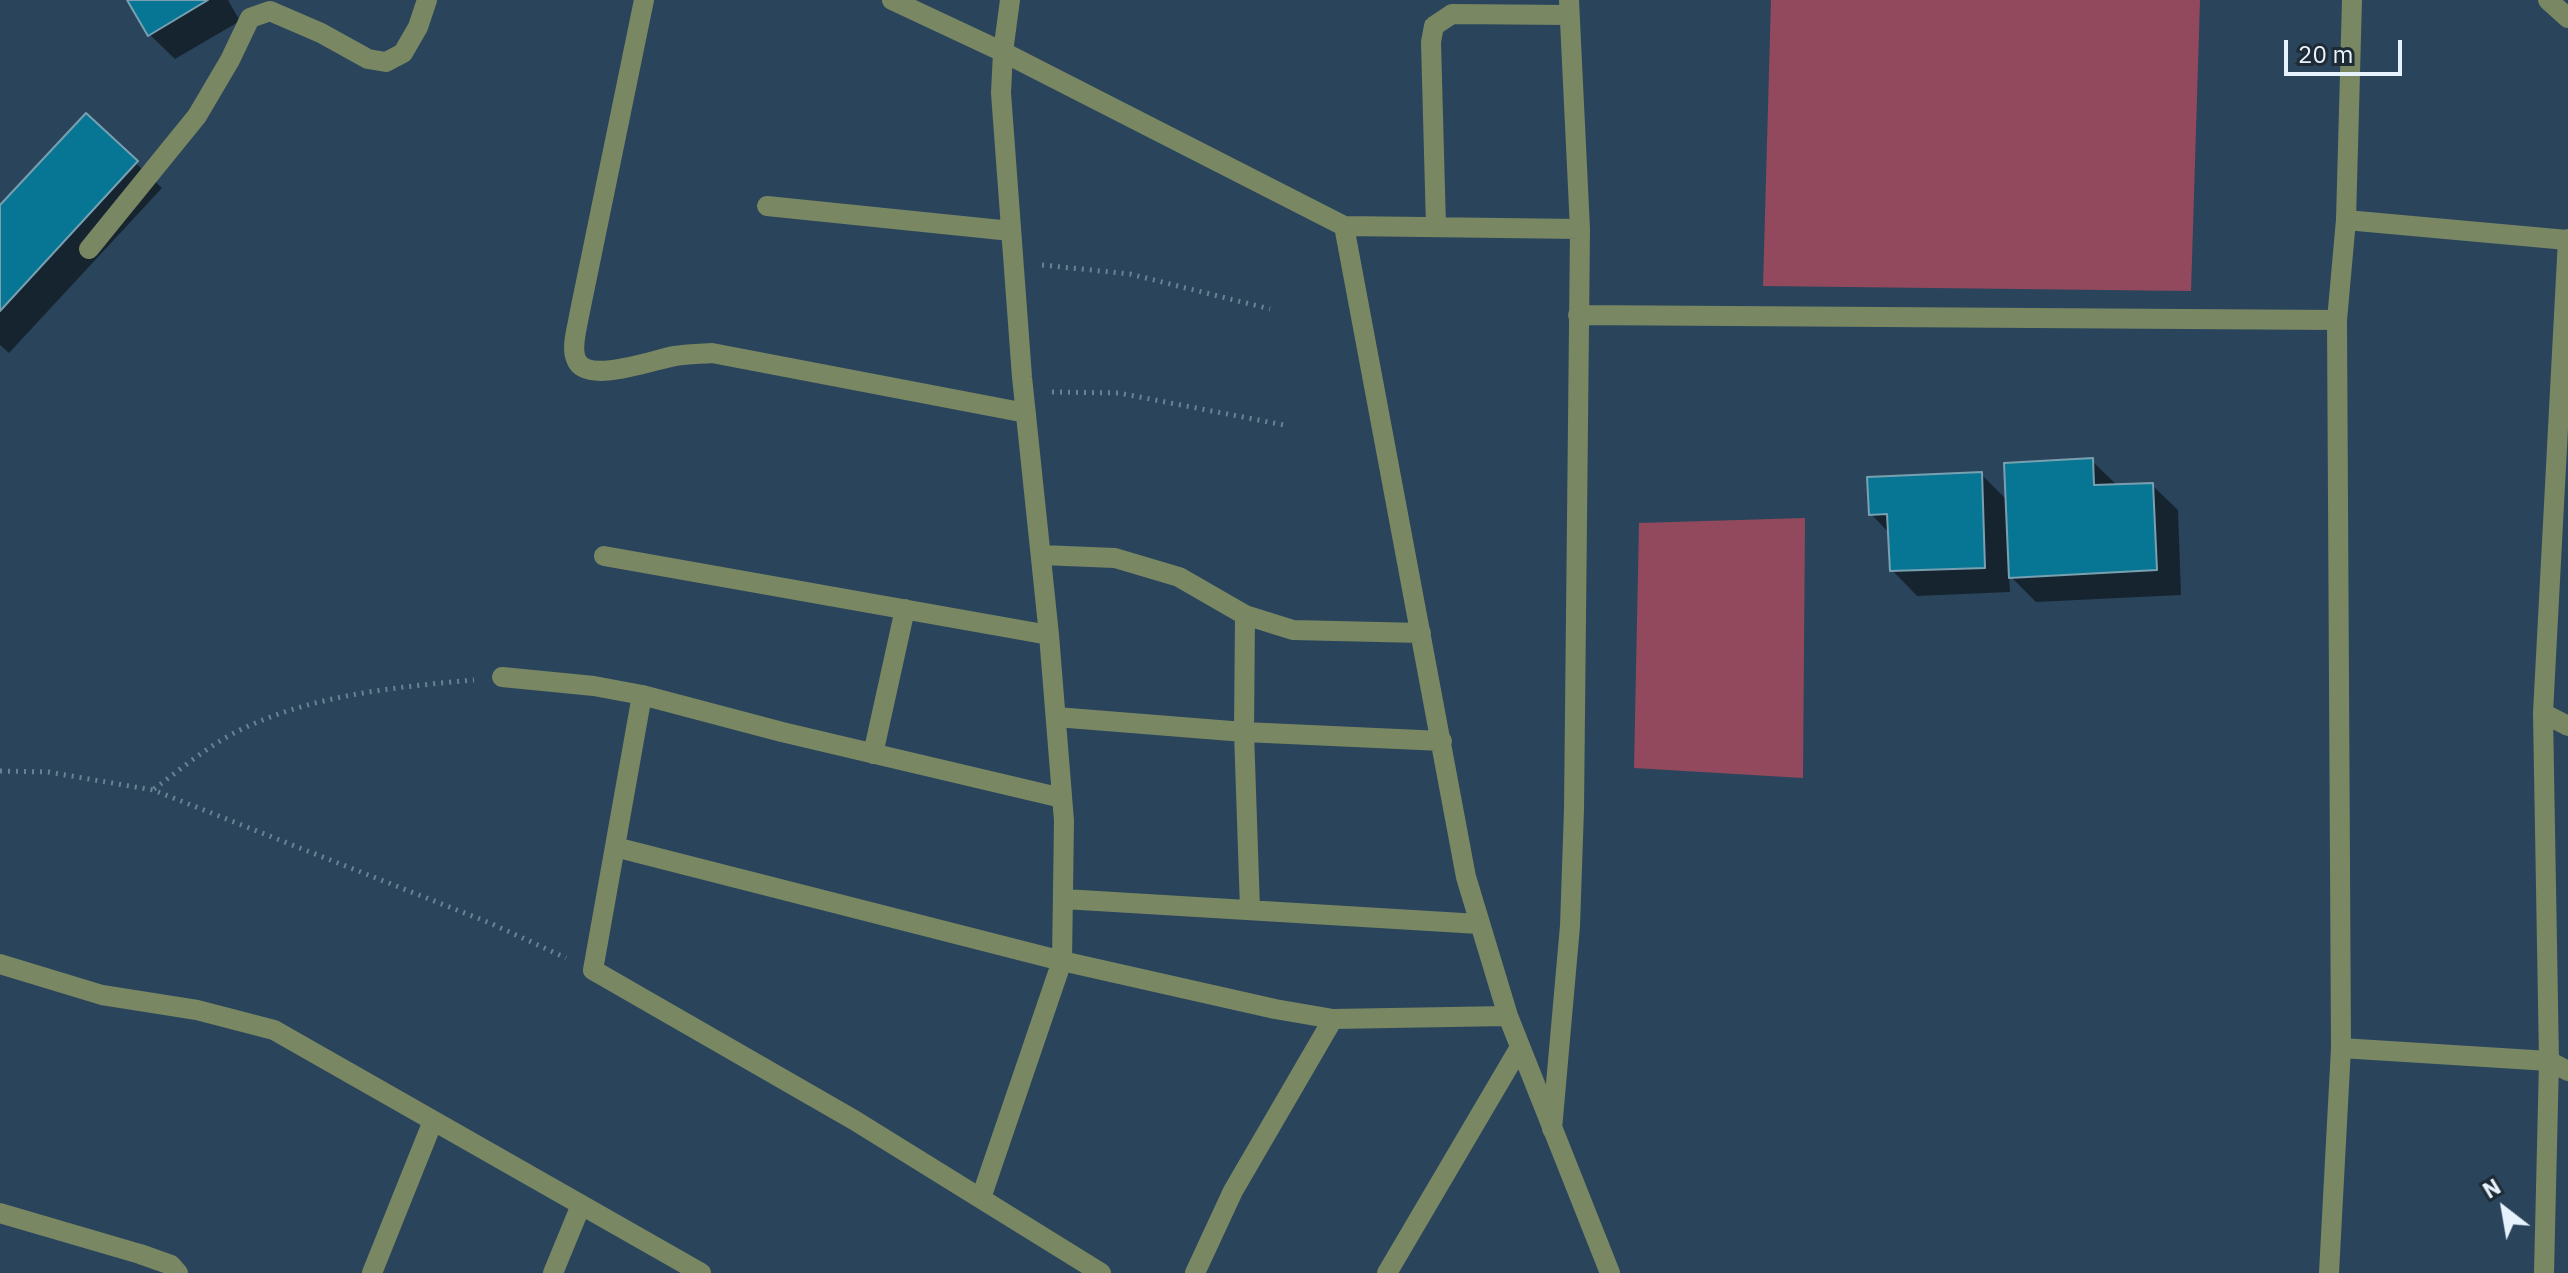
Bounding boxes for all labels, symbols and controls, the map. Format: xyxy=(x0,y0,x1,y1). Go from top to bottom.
scale bar xyxy=(2288,24,2406,74)
text: 20 m xyxy=(2298,38,2353,70)
north arrow xyxy=(2464,1169,2544,1249)
text: N xyxy=(2477,1171,2506,1205)

